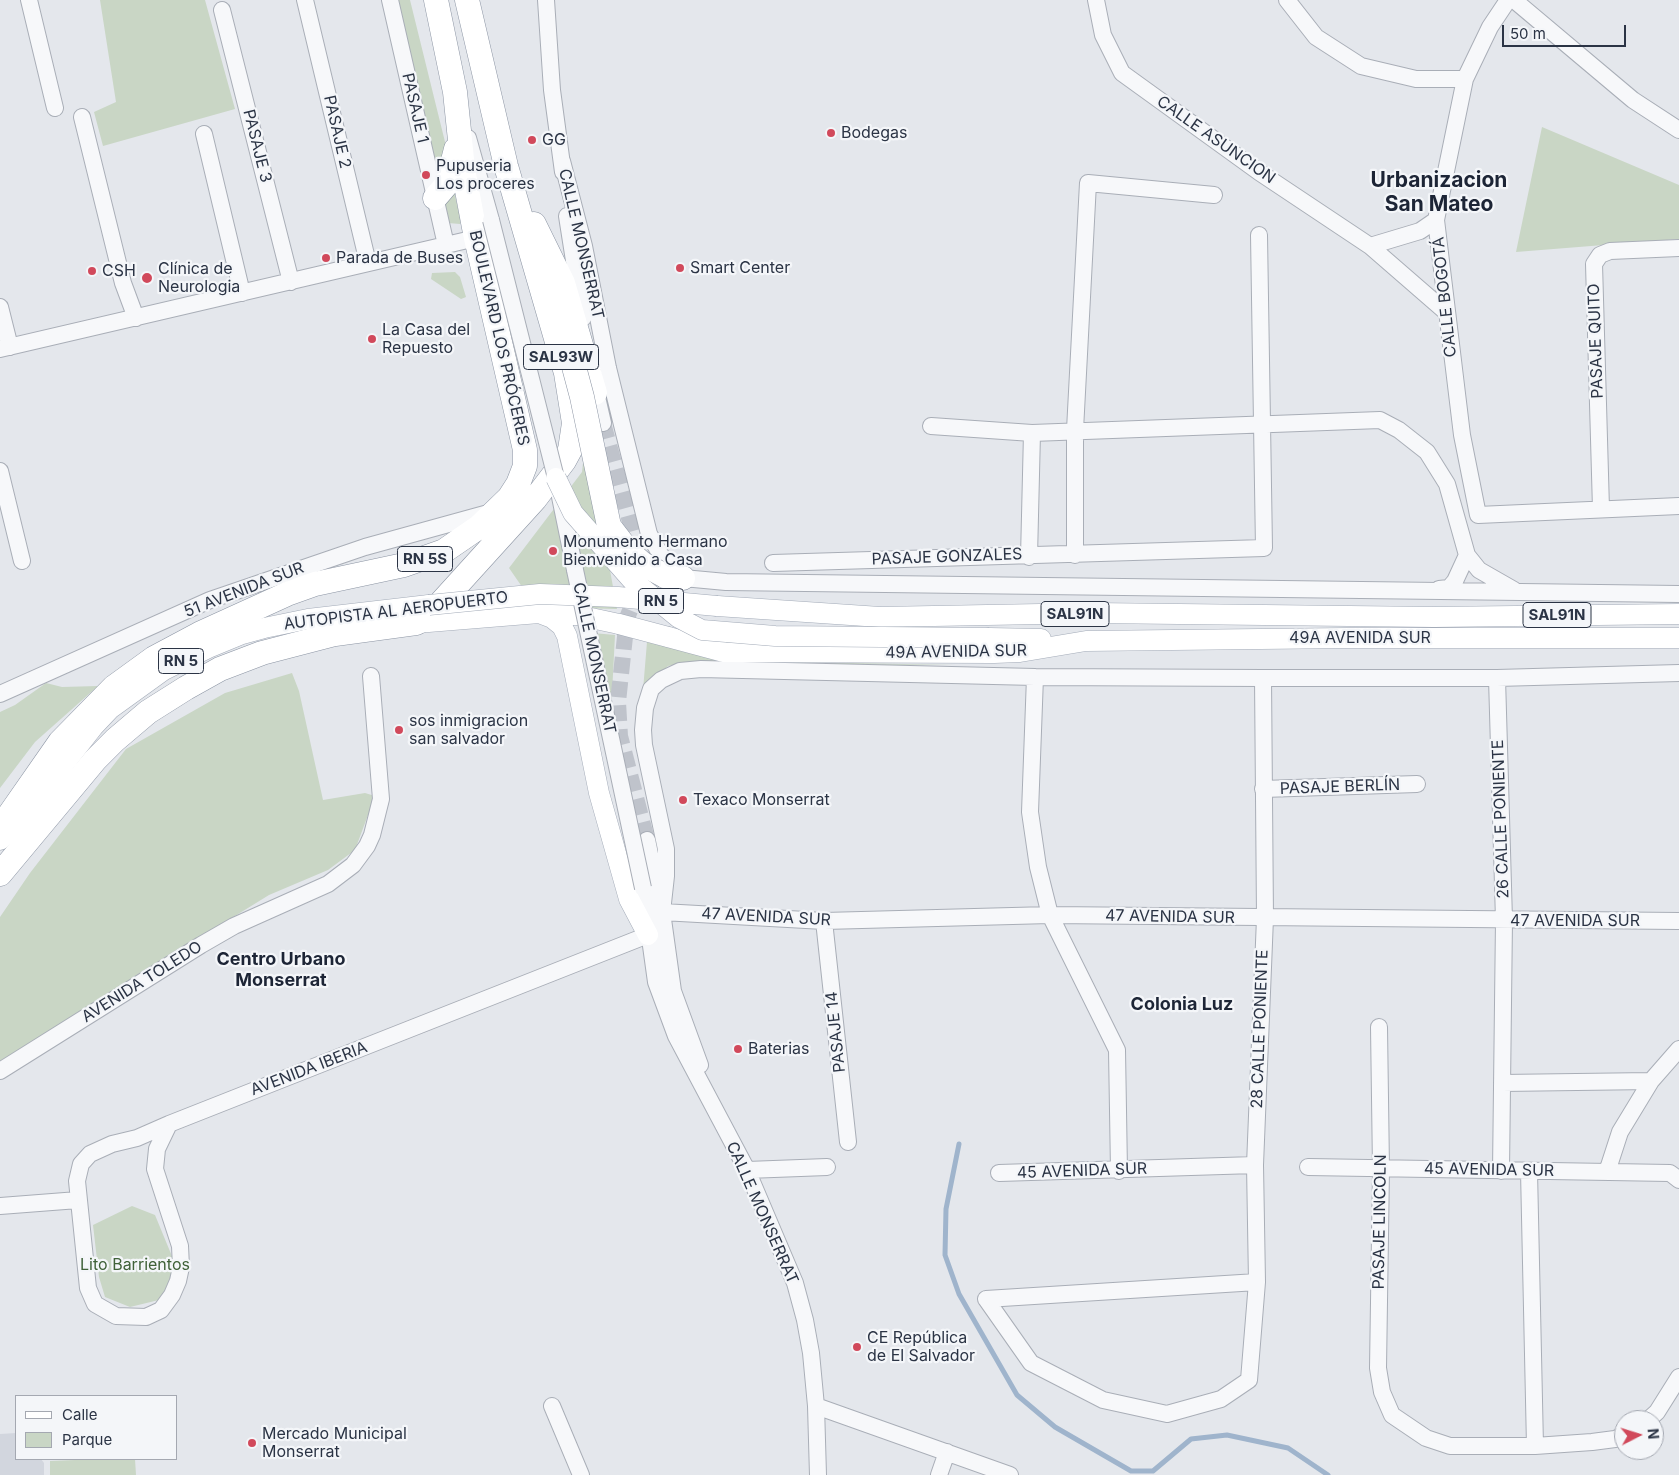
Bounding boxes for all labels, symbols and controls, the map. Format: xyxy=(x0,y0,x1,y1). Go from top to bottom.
scale bar xyxy=(1504,15,1628,47)
text: 50 m xyxy=(1510,24,1546,43)
street label: PASAJE 1 xyxy=(398,71,432,145)
street label: CALLE ASUNCION xyxy=(1153,92,1279,188)
street label: PASAJE 2 xyxy=(319,94,355,170)
street label: PASAJE 3 xyxy=(239,108,275,184)
place label: Bodegas xyxy=(841,123,907,143)
marker: Bodegas xyxy=(825,127,837,139)
place label: GG xyxy=(542,130,566,150)
marker: GG xyxy=(526,134,538,146)
place label: Pupuseria Los proceres xyxy=(436,156,535,194)
street label: CALLE MONSERRAT xyxy=(554,167,608,321)
district label: Urbanizacion San Mateo xyxy=(1371,168,1507,218)
marker: Pupuseria Los proceres xyxy=(420,169,432,181)
street label: BOULEVARD LOS PRÓCERES xyxy=(465,228,533,448)
street label: CALLE BOGOTÁ xyxy=(1429,236,1461,358)
place label: Parada de Buses xyxy=(336,248,463,268)
marker: Parada de Buses xyxy=(320,252,332,264)
place label: Smart Center xyxy=(690,258,790,278)
place label: Clínica de Neurologia xyxy=(158,259,240,297)
place label: CSH xyxy=(102,261,136,281)
marker: Smart Center xyxy=(674,262,686,274)
marker: CSH xyxy=(86,265,98,277)
marker: Clínica de Neurologia xyxy=(140,271,154,285)
street label: PASAJE QUITO xyxy=(1584,283,1608,399)
place label: La Casa del Repuesto xyxy=(382,320,470,358)
marker: La Casa del Repuesto xyxy=(366,333,378,345)
road number: SAL93W xyxy=(524,344,598,370)
place label: Monumento Hermano Bienvenido a Casa xyxy=(563,532,727,570)
marker: Monumento Hermano Bienvenido a Casa xyxy=(547,545,559,557)
street label: PASAJE GONZALES xyxy=(871,545,1023,569)
road number: RN 5S xyxy=(398,546,452,572)
street label: 51 AVENIDA SUR xyxy=(181,558,307,622)
street label: CALLE MONSERRAT xyxy=(569,581,619,735)
street label: AUTOPISTA AL AEROPUERTO xyxy=(283,588,509,634)
road number: RN 5 xyxy=(638,588,684,614)
road number: SAL91N xyxy=(1041,602,1109,626)
road number: SAL91N xyxy=(1523,602,1591,628)
street label: 49A AVENIDA SUR xyxy=(1289,628,1431,648)
street label: 49A AVENIDA SUR xyxy=(885,641,1027,663)
road number: RN 5 xyxy=(158,648,204,674)
place label: sos inmigracion san salvador xyxy=(409,711,528,749)
marker: sos inmigracion san salvador xyxy=(393,724,405,736)
street label: 26 CALLE PONIENTE xyxy=(1489,739,1513,899)
street label: PASAJE BERLÍN xyxy=(1279,775,1401,799)
place label: Texaco Monserrat xyxy=(693,790,830,810)
marker: Texaco Monserrat xyxy=(677,794,689,806)
street label: 47 AVENIDA SUR xyxy=(701,904,831,930)
street label: 47 AVENIDA SUR xyxy=(1105,906,1235,928)
street label: 47 AVENIDA SUR xyxy=(1510,911,1640,931)
street label: AVENIDA TOLEDO xyxy=(78,937,206,1027)
district label: Centro Urbano Monserrat xyxy=(216,949,346,992)
street label: 28 CALLE PONIENTE xyxy=(1248,949,1272,1109)
street label: PASAJE 14 xyxy=(822,990,850,1074)
district label: Colonia Luz xyxy=(1131,994,1233,1016)
street label: AVENIDA IBERIA xyxy=(248,1038,370,1100)
place label: Baterias xyxy=(748,1039,809,1059)
marker: Baterias xyxy=(732,1043,744,1055)
street label: CALLE MONSERRAT xyxy=(722,1139,802,1287)
street label: PASAJE LINCOLN xyxy=(1369,1154,1391,1290)
street label: 45 AVENIDA SUR xyxy=(1016,1159,1148,1183)
street label: 45 AVENIDA SUR xyxy=(1424,1159,1554,1181)
park label: Lito Barrientos xyxy=(80,1255,190,1275)
place label: CE República de El Salvador xyxy=(867,1328,975,1366)
marker: CE República de El Salvador xyxy=(851,1341,863,1353)
legend xyxy=(15,1395,178,1460)
text: Calle xyxy=(62,1405,97,1424)
north arrow xyxy=(1614,1410,1664,1460)
place label: Mercado Municipal Monserrat xyxy=(262,1424,407,1462)
text: N xyxy=(1645,1428,1662,1440)
text: Parque xyxy=(62,1430,112,1449)
marker: Mercado Municipal Monserrat xyxy=(246,1437,258,1449)

